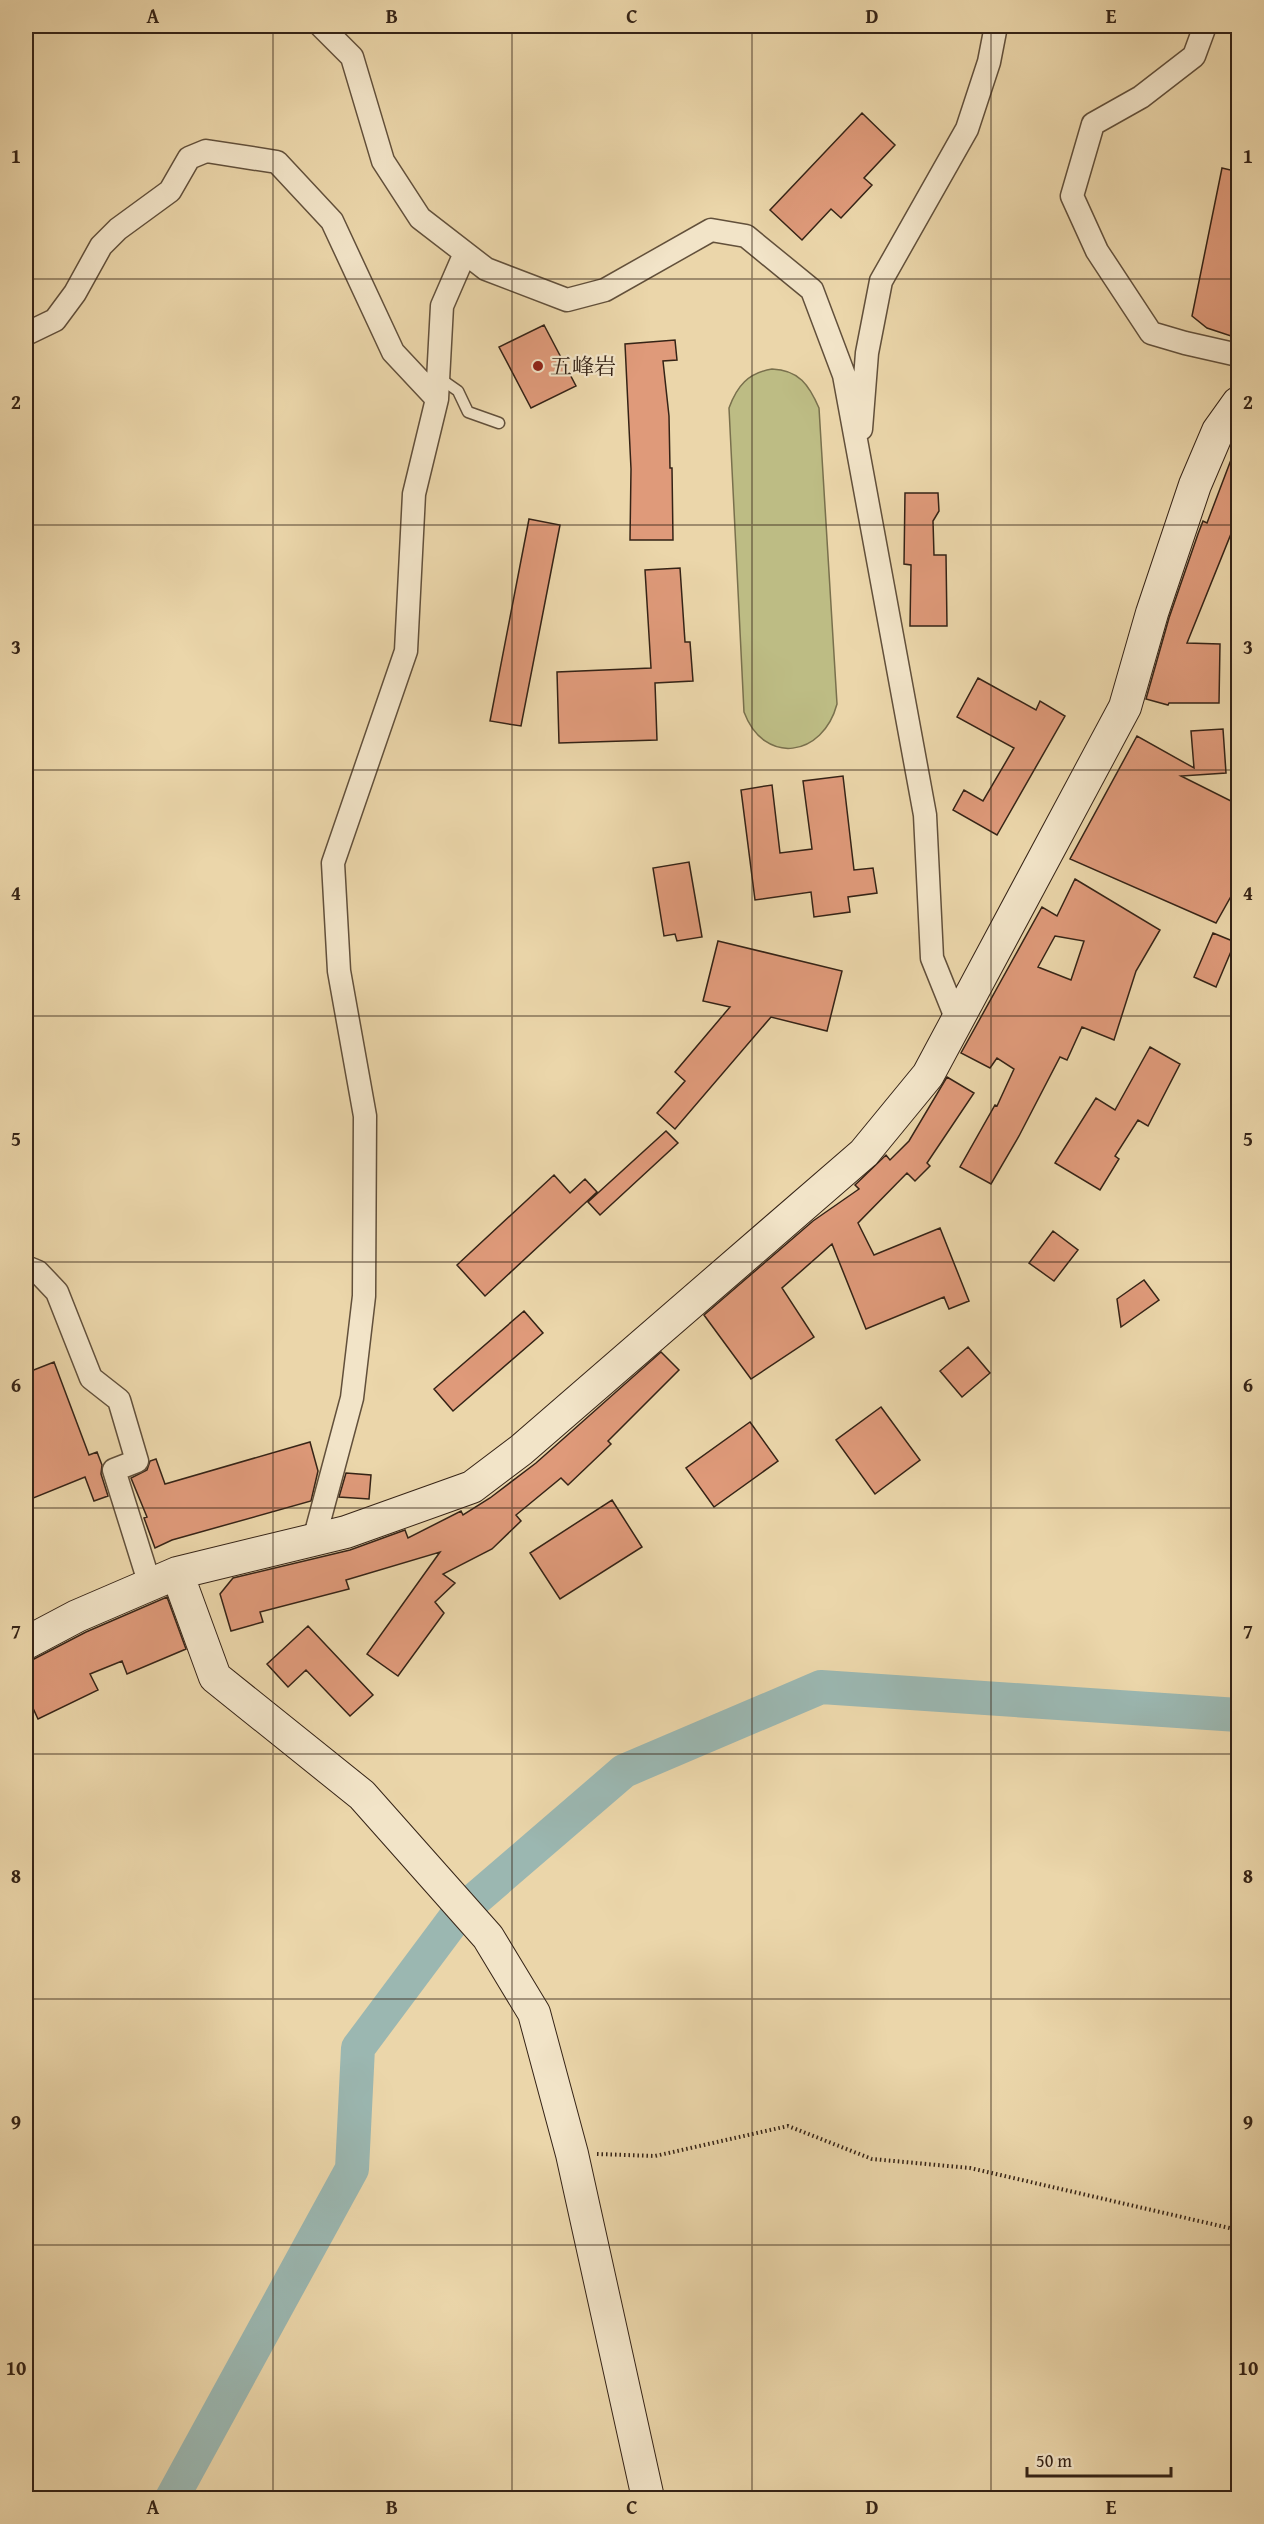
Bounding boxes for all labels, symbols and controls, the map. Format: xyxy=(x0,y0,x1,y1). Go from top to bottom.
text: A xyxy=(147,1,160,30)
text: B xyxy=(386,1,398,30)
text: C xyxy=(626,1,638,30)
text: D xyxy=(865,1,879,30)
text: E xyxy=(1106,1,1117,30)
text: 1 xyxy=(11,141,21,170)
text: 1 xyxy=(1243,141,1253,170)
place label: 五峰岩 xyxy=(550,350,616,382)
marker: 五峰岩 xyxy=(531,359,545,373)
text: 2 xyxy=(11,387,21,416)
text: 2 xyxy=(1243,387,1253,416)
text: 3 xyxy=(11,632,21,661)
text: 3 xyxy=(1243,632,1253,661)
text: 4 xyxy=(11,878,21,907)
text: 4 xyxy=(1243,878,1253,907)
text: 5 xyxy=(11,1124,21,1153)
text: 5 xyxy=(1243,1124,1253,1153)
text: 6 xyxy=(11,1370,21,1399)
text: 6 xyxy=(1243,1370,1253,1399)
text: 7 xyxy=(11,1616,21,1645)
text: 7 xyxy=(1243,1616,1253,1645)
text: 8 xyxy=(11,1861,21,1890)
text: 8 xyxy=(1243,1861,1253,1890)
text: 9 xyxy=(11,2107,21,2136)
text: 9 xyxy=(1243,2107,1253,2136)
text: 10 xyxy=(6,2353,26,2382)
text: 10 xyxy=(1238,2353,1258,2382)
scale bar xyxy=(1027,2440,1171,2478)
text: 50 m xyxy=(1036,2447,1072,2474)
text: A xyxy=(147,2492,160,2521)
text: B xyxy=(386,2492,398,2521)
text: C xyxy=(626,2492,638,2521)
text: D xyxy=(865,2492,879,2521)
text: E xyxy=(1106,2492,1117,2521)

